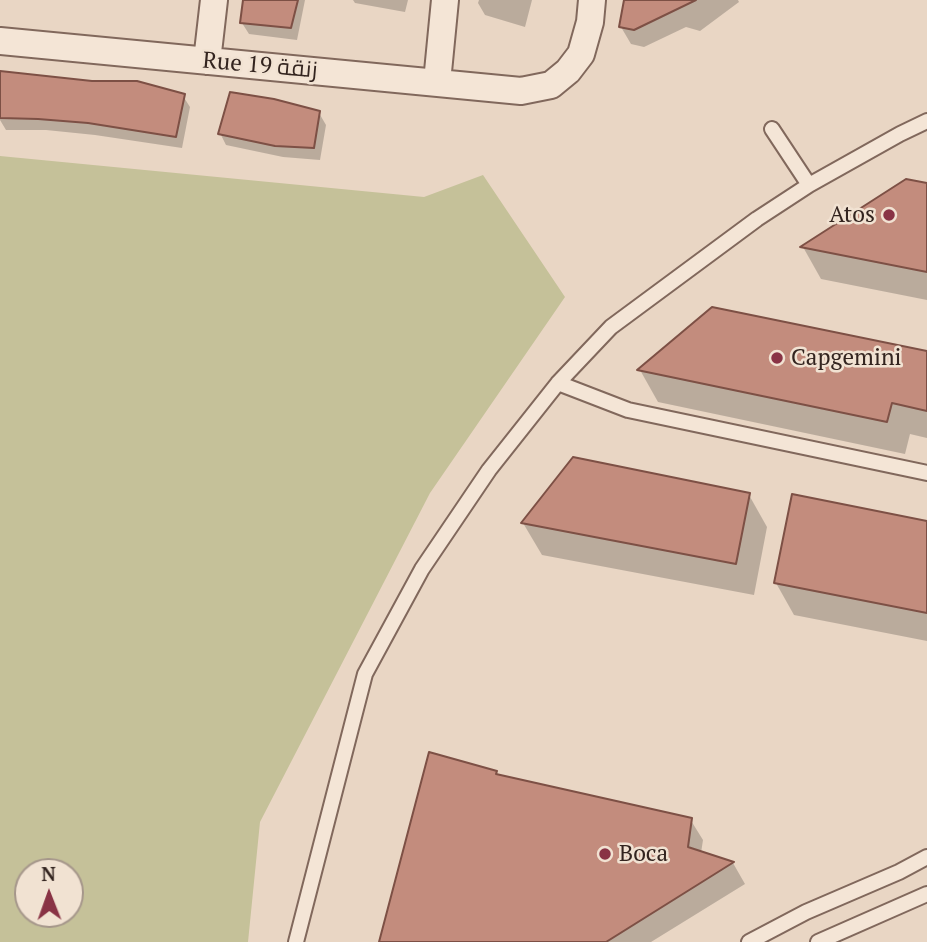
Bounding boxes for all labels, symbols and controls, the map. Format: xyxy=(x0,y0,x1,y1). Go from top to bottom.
street label: Rue 19 زنقة xyxy=(201,47,319,85)
place label: Atos xyxy=(829,201,875,229)
marker: Atos xyxy=(881,207,897,223)
place label: Capgemini xyxy=(791,344,901,372)
marker: Capgemini xyxy=(769,350,785,366)
place label: Boca xyxy=(619,840,668,868)
marker: Boca xyxy=(597,846,613,862)
north arrow xyxy=(14,858,84,928)
text: N xyxy=(41,861,56,886)

